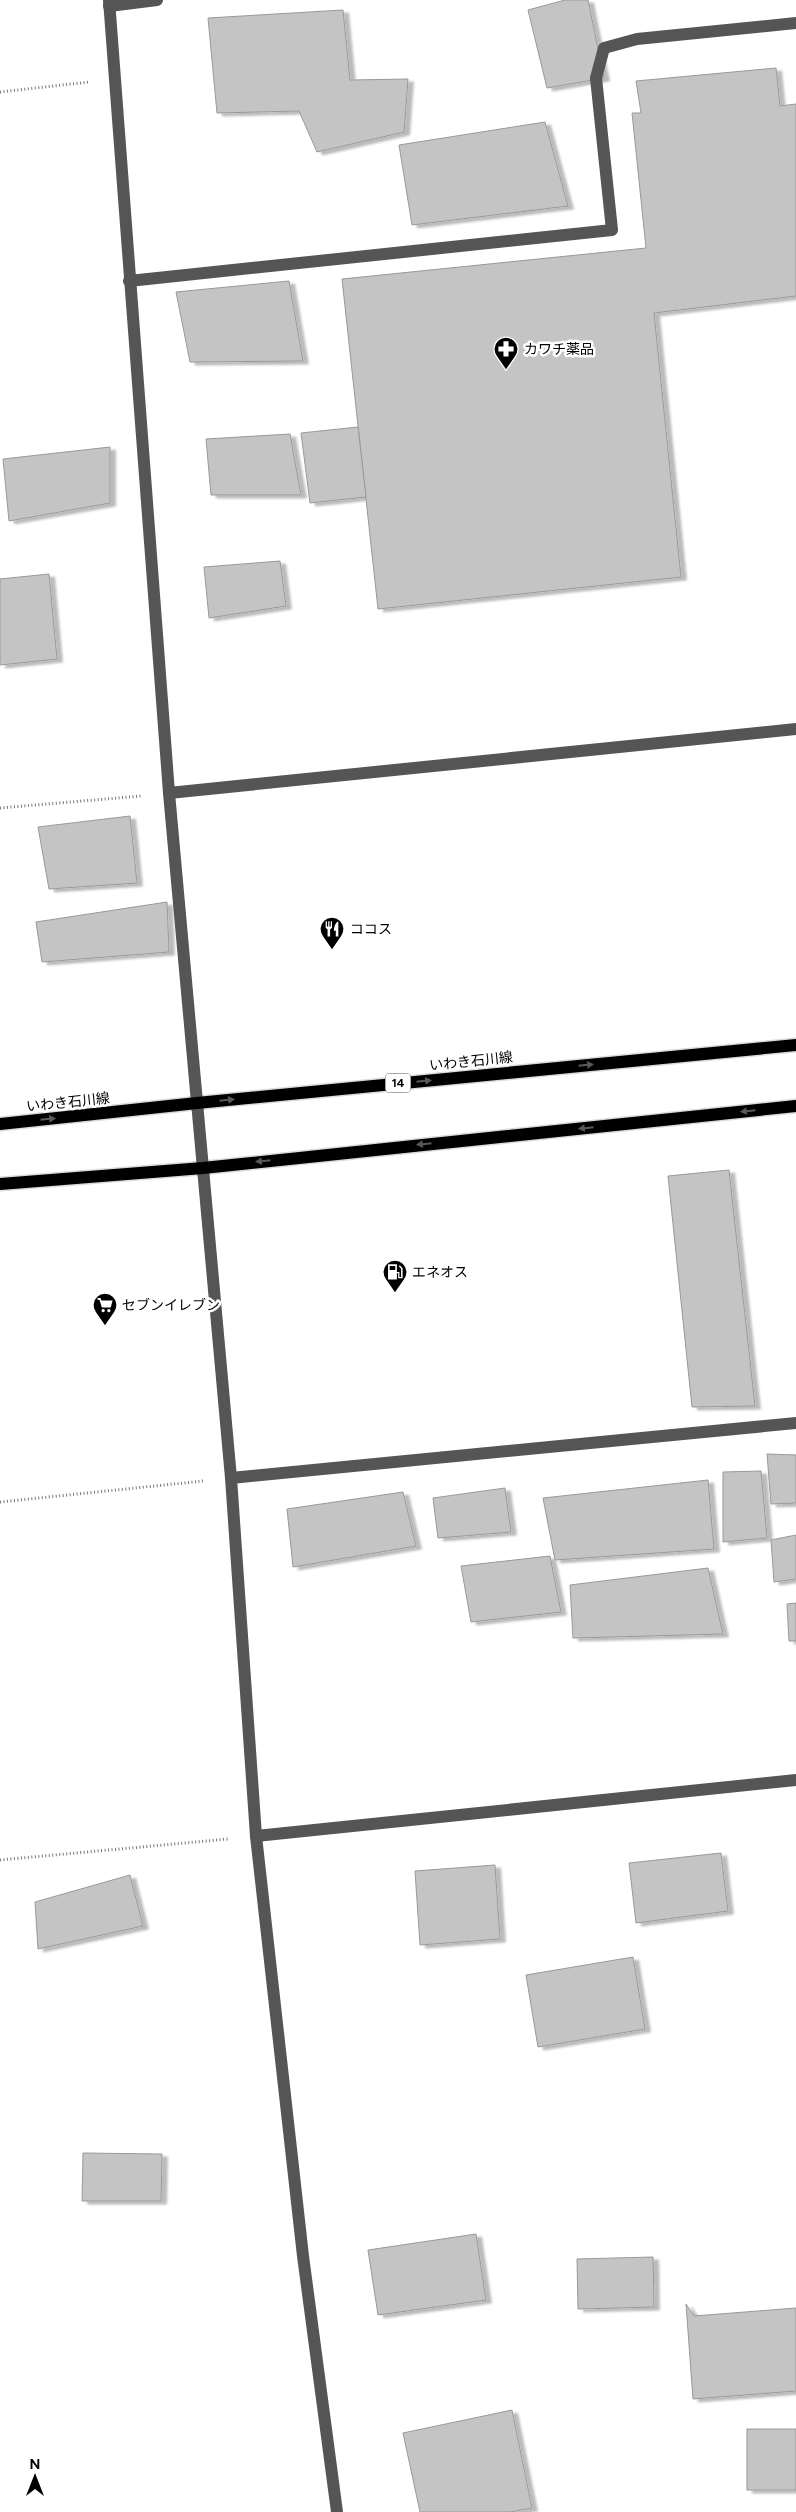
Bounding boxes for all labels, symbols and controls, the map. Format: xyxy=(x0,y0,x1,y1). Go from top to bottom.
pharmacy icon: カワチ薬品 xyxy=(493,336,519,370)
place label: カワチ薬品 xyxy=(524,341,594,358)
restaurant icon: ココス xyxy=(319,916,345,950)
place label: ココス xyxy=(350,921,392,938)
street label: いわき石川線 xyxy=(428,1049,514,1074)
one-way arrow xyxy=(578,1061,594,1069)
road number: 14 xyxy=(386,1074,410,1092)
one-way arrow xyxy=(416,1077,432,1085)
street label: いわき石川線 xyxy=(25,1090,111,1115)
one-way arrow xyxy=(220,1096,236,1104)
one-way arrow xyxy=(739,1107,755,1115)
one-way arrow xyxy=(41,1115,57,1123)
one-way arrow xyxy=(578,1124,594,1132)
one-way arrow xyxy=(416,1140,432,1148)
one-way arrow xyxy=(254,1157,270,1165)
fuel station icon: エネオス xyxy=(382,1259,408,1293)
place label: エネオス xyxy=(412,1264,468,1281)
supermarket icon: セブンイレブン xyxy=(92,1292,118,1326)
place label: セブンイレブン xyxy=(122,1297,220,1314)
north arrow xyxy=(10,2452,60,2502)
text: N xyxy=(30,2456,40,2473)

